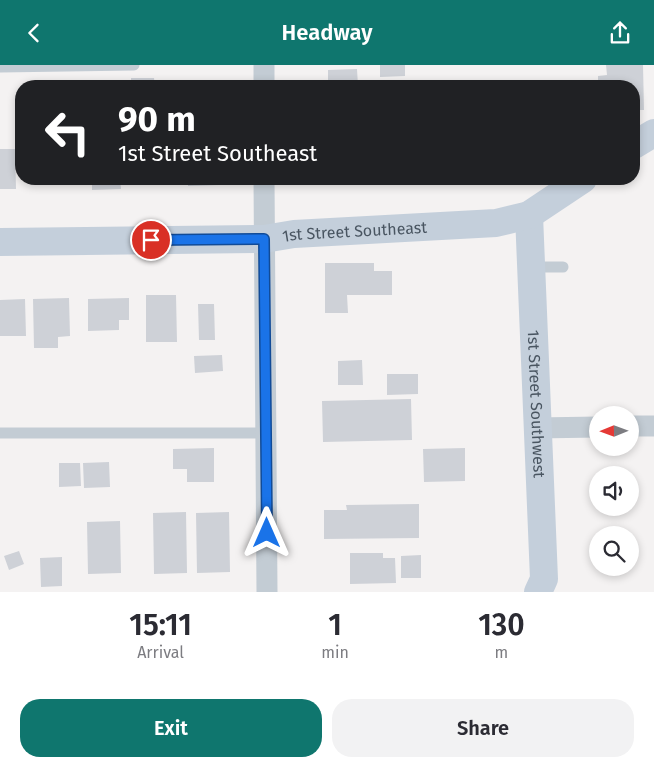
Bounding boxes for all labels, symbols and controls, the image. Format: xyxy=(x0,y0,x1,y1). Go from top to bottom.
icon: back xyxy=(20,19,48,47)
text: Headway xyxy=(282,19,372,46)
icon: share xyxy=(606,19,634,47)
text: 90 m xyxy=(118,98,196,140)
icon: left xyxy=(35,100,100,165)
text: 1st Street Southeast xyxy=(118,140,317,167)
street label: 1st Street Southeast xyxy=(281,217,428,245)
pin xyxy=(130,219,172,261)
icon: arrive xyxy=(137,226,165,254)
street label: 1st Street Southwest xyxy=(524,329,549,479)
north arrow xyxy=(589,406,639,456)
map controls xyxy=(589,406,639,576)
button: sound xyxy=(589,466,639,516)
position arrow xyxy=(240,506,292,558)
button: search xyxy=(589,526,639,576)
text: 15:11 xyxy=(129,607,192,643)
text: 1 xyxy=(328,607,342,643)
text: 130 xyxy=(478,607,525,643)
text: Arrival xyxy=(137,643,184,662)
text: min xyxy=(321,643,349,662)
text: m xyxy=(495,643,508,662)
button: Exit xyxy=(20,699,322,757)
button: Share xyxy=(332,699,634,757)

